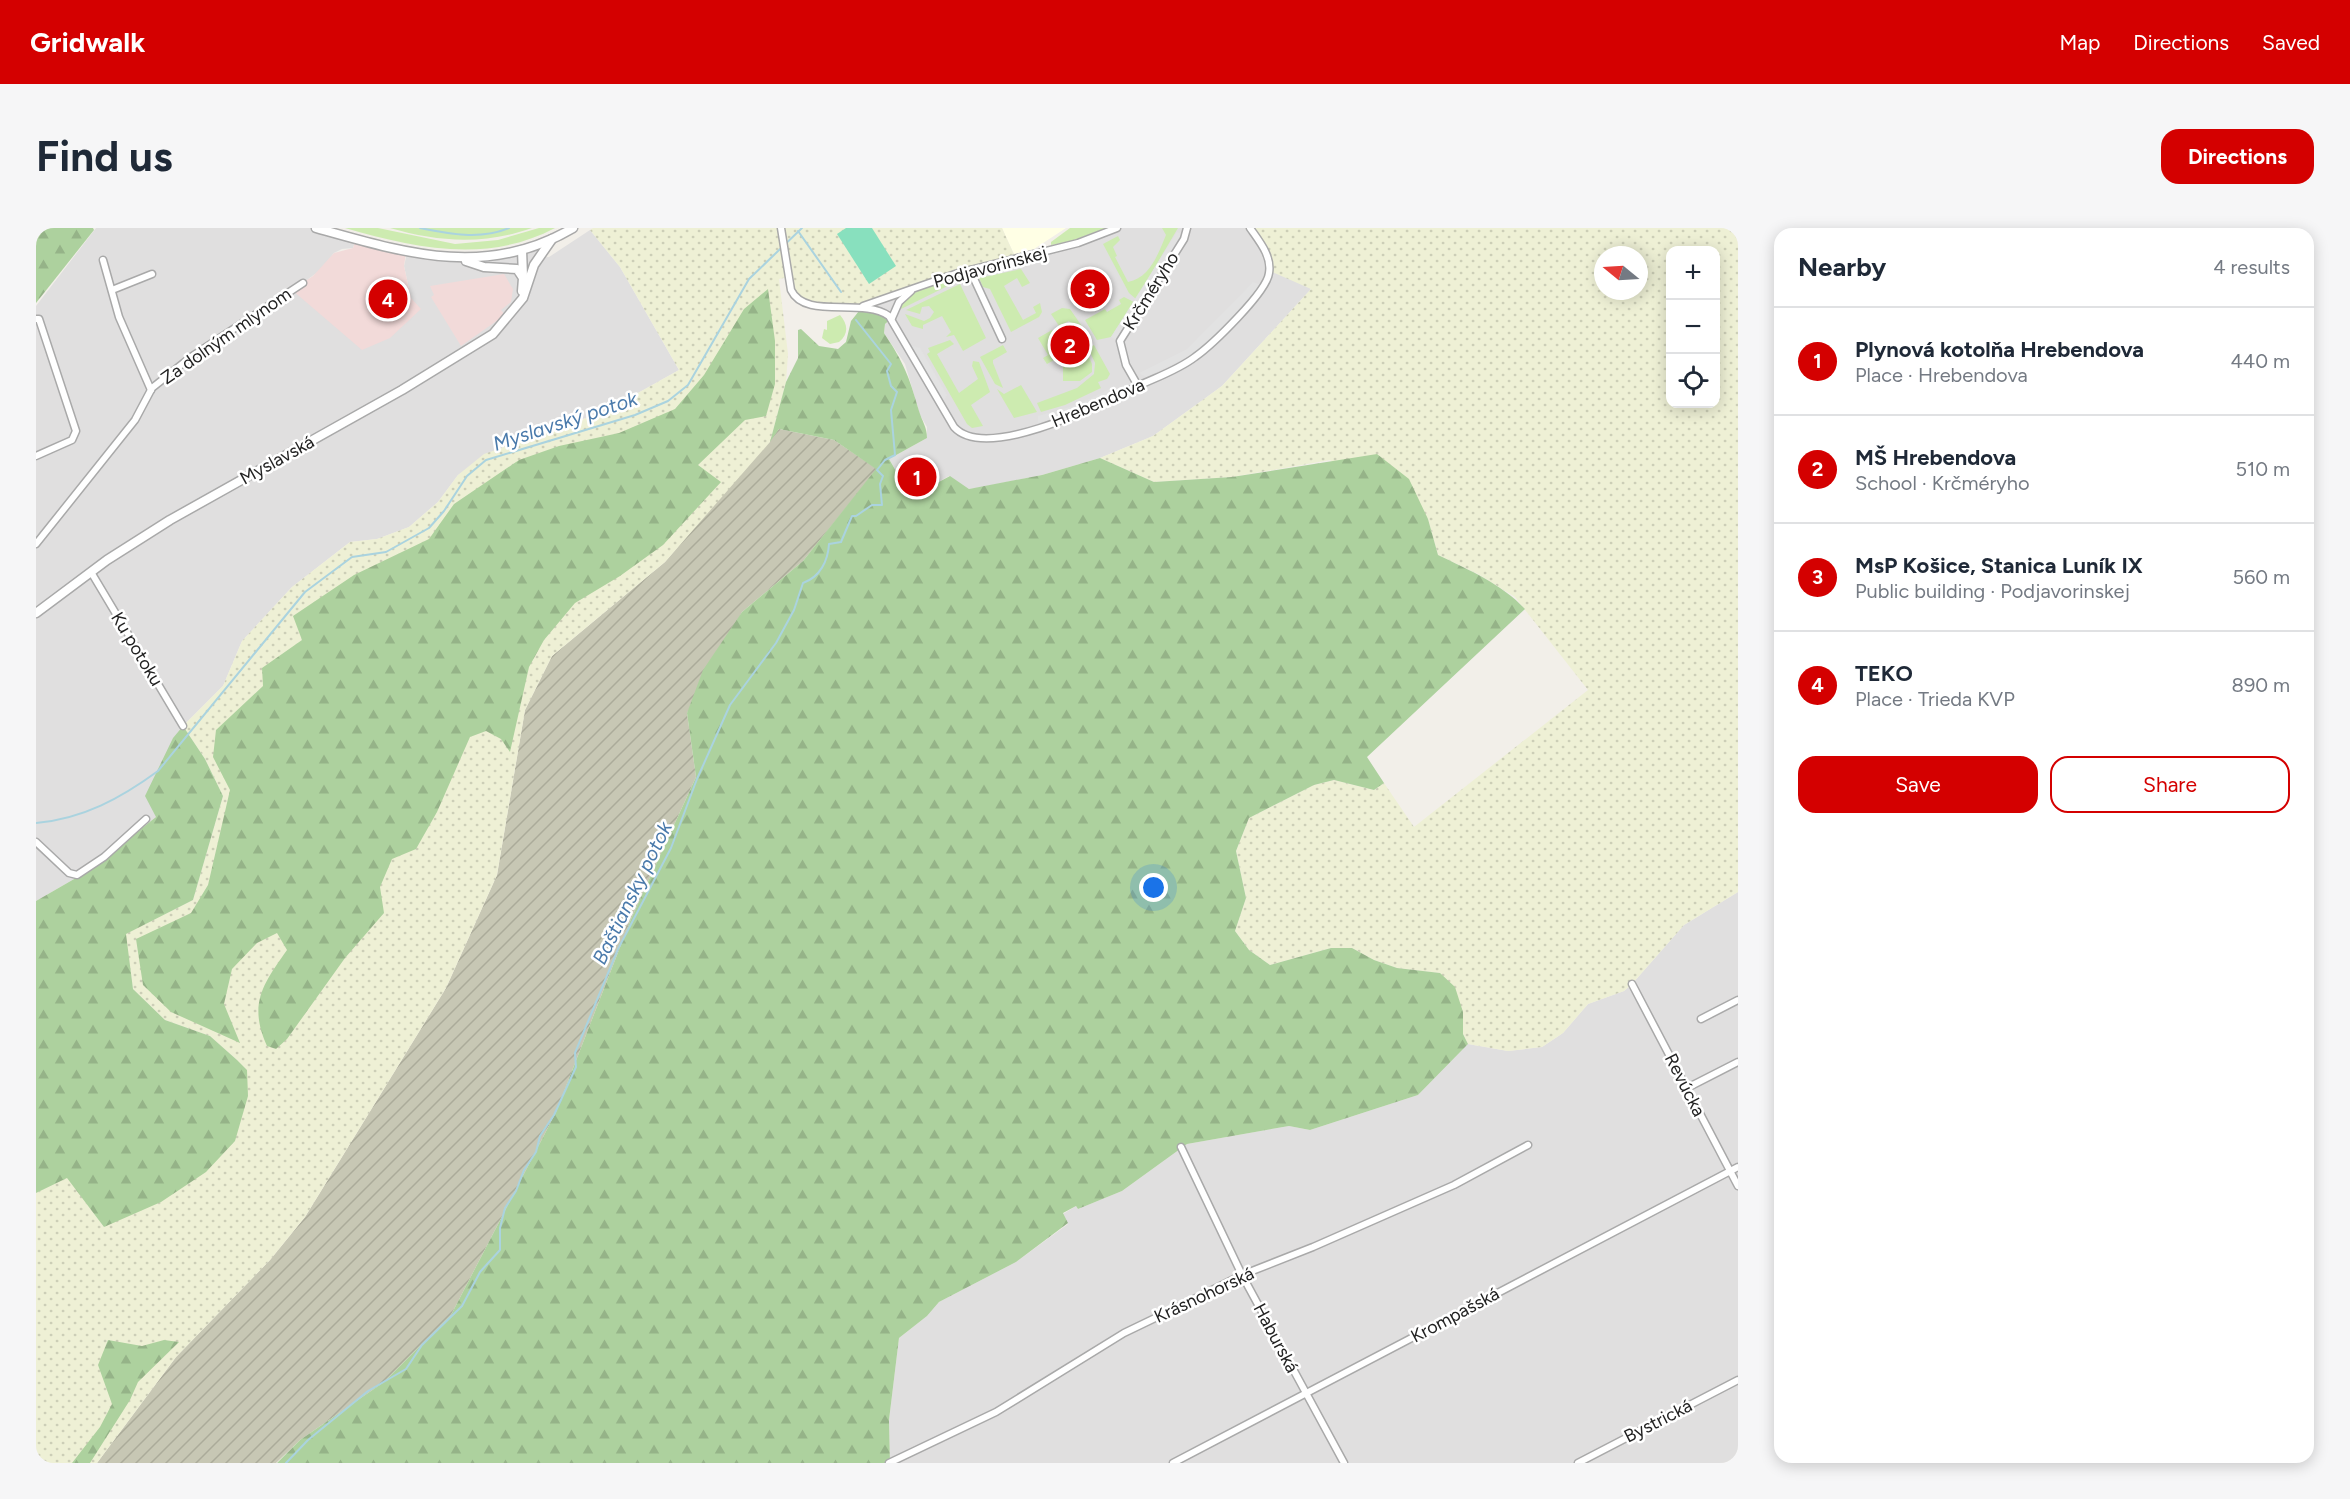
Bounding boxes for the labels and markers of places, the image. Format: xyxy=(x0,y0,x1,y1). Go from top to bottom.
pin: 3 xyxy=(1070,266,1110,312)
pin: 4 xyxy=(368,276,408,322)
pin: 2 xyxy=(1050,322,1090,368)
pin: 1 xyxy=(898,454,936,500)

